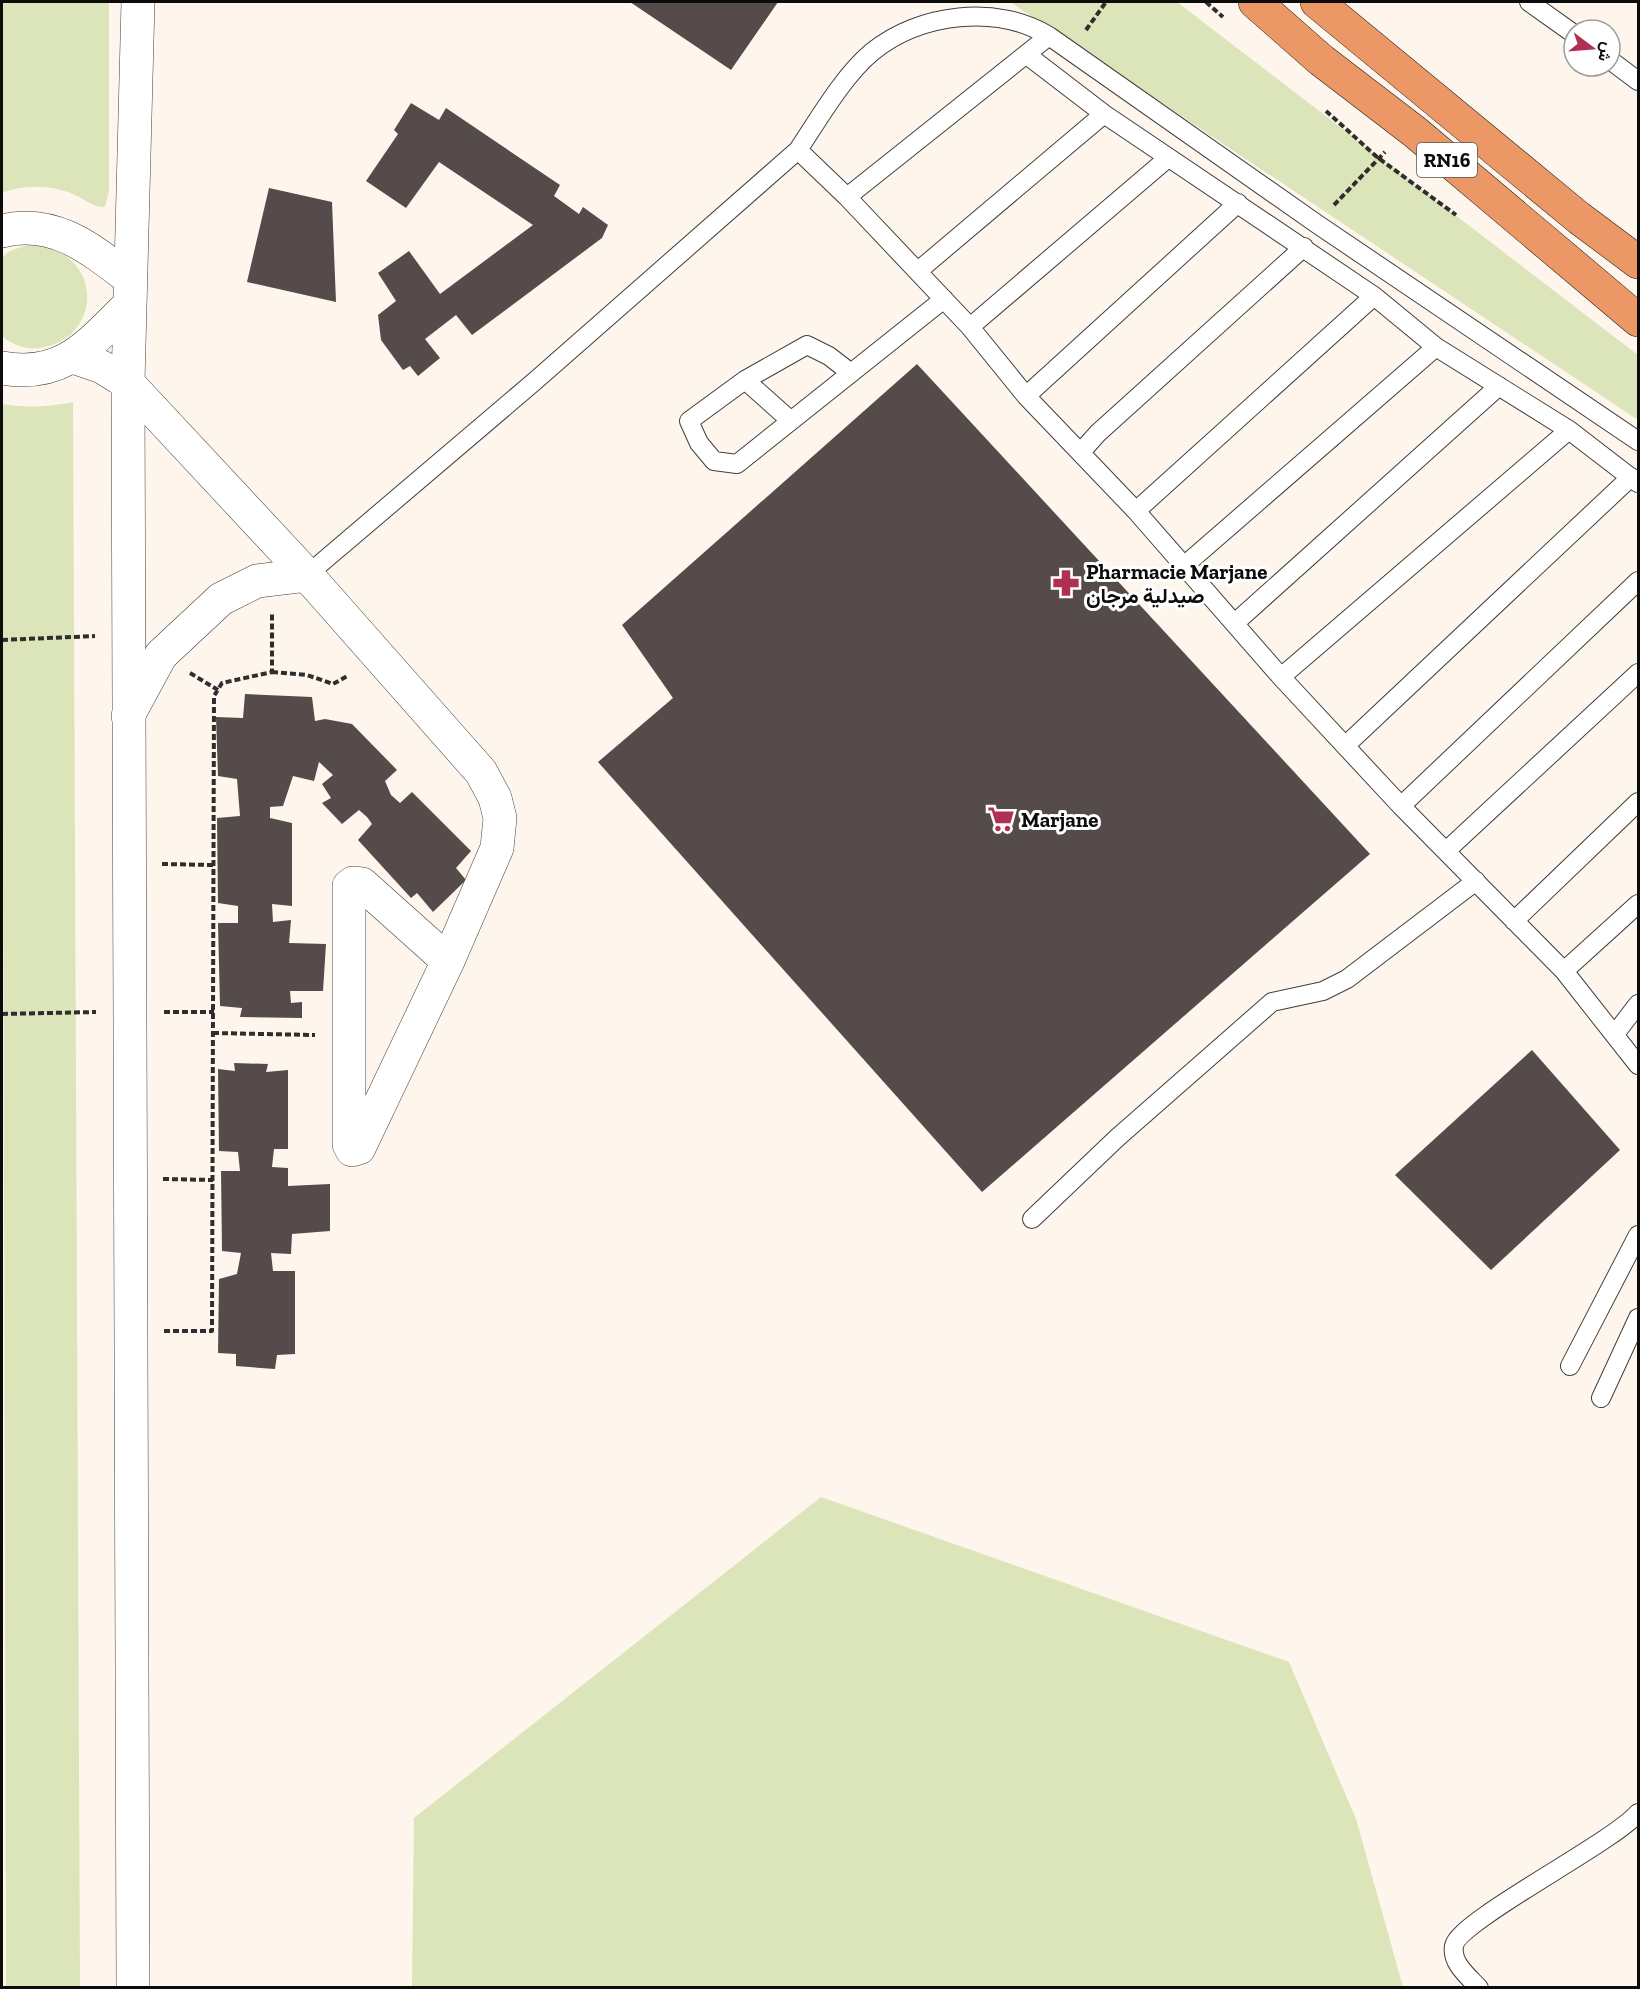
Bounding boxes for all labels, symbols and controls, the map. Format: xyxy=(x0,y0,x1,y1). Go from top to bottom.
north arrow xyxy=(1562,18,1622,78)
text: ش xyxy=(1594,40,1618,64)
road number: RN16 xyxy=(1417,143,1477,177)
place label: Pharmacie Marjane صيدلية مرجان xyxy=(1086,559,1267,609)
pharmacy icon: Pharmacie Marjane صيدلية مرجان xyxy=(1051,568,1081,598)
supermarket icon: Marjane xyxy=(986,804,1016,834)
place label: Marjane xyxy=(1021,807,1098,832)

